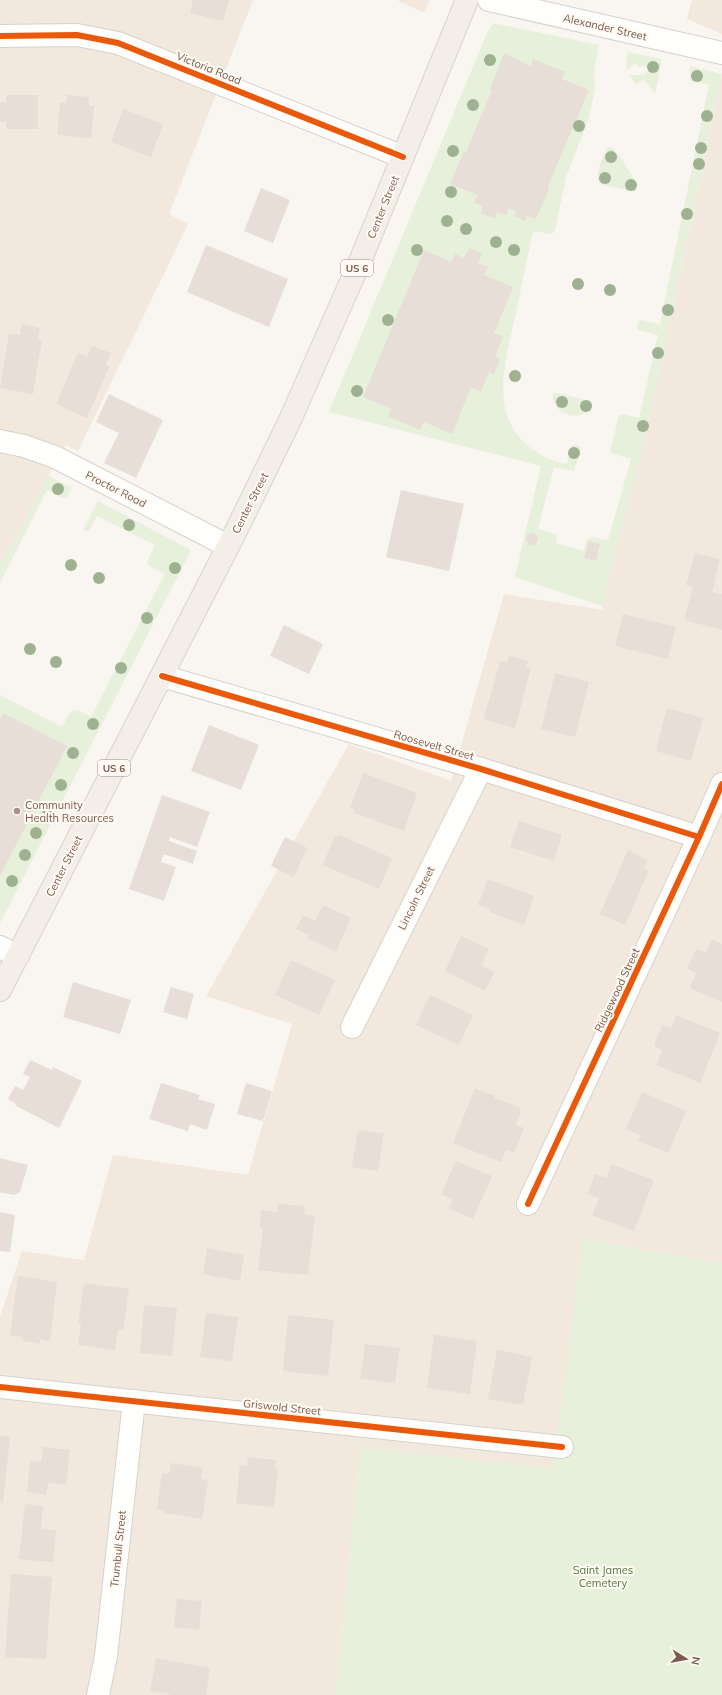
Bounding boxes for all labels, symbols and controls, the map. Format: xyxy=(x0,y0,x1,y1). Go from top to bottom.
street label: Alexander Street xyxy=(562,11,648,43)
street label: Victoria Road xyxy=(174,49,244,87)
street label: Center Street xyxy=(364,173,402,241)
road number: US 6 xyxy=(341,260,373,276)
street label: Proctor Road xyxy=(83,468,149,510)
street label: Center Street xyxy=(229,470,271,536)
street label: Roosevelt Street xyxy=(392,727,476,763)
road number: US 6 xyxy=(98,760,130,776)
place label: Community Health Resources xyxy=(25,798,114,825)
marker: Community Health Resources xyxy=(12,806,22,816)
street label: Center Street xyxy=(43,833,85,899)
street label: Lincoln Street xyxy=(395,864,437,932)
street label: Ridgewood Street xyxy=(591,946,643,1034)
street label: Griswold Street xyxy=(242,1396,322,1418)
street label: Trumbull Street xyxy=(107,1510,129,1588)
park label: Saint James Cemetery xyxy=(573,1563,633,1590)
north arrow xyxy=(666,1639,706,1679)
text: N xyxy=(688,1655,703,1666)

